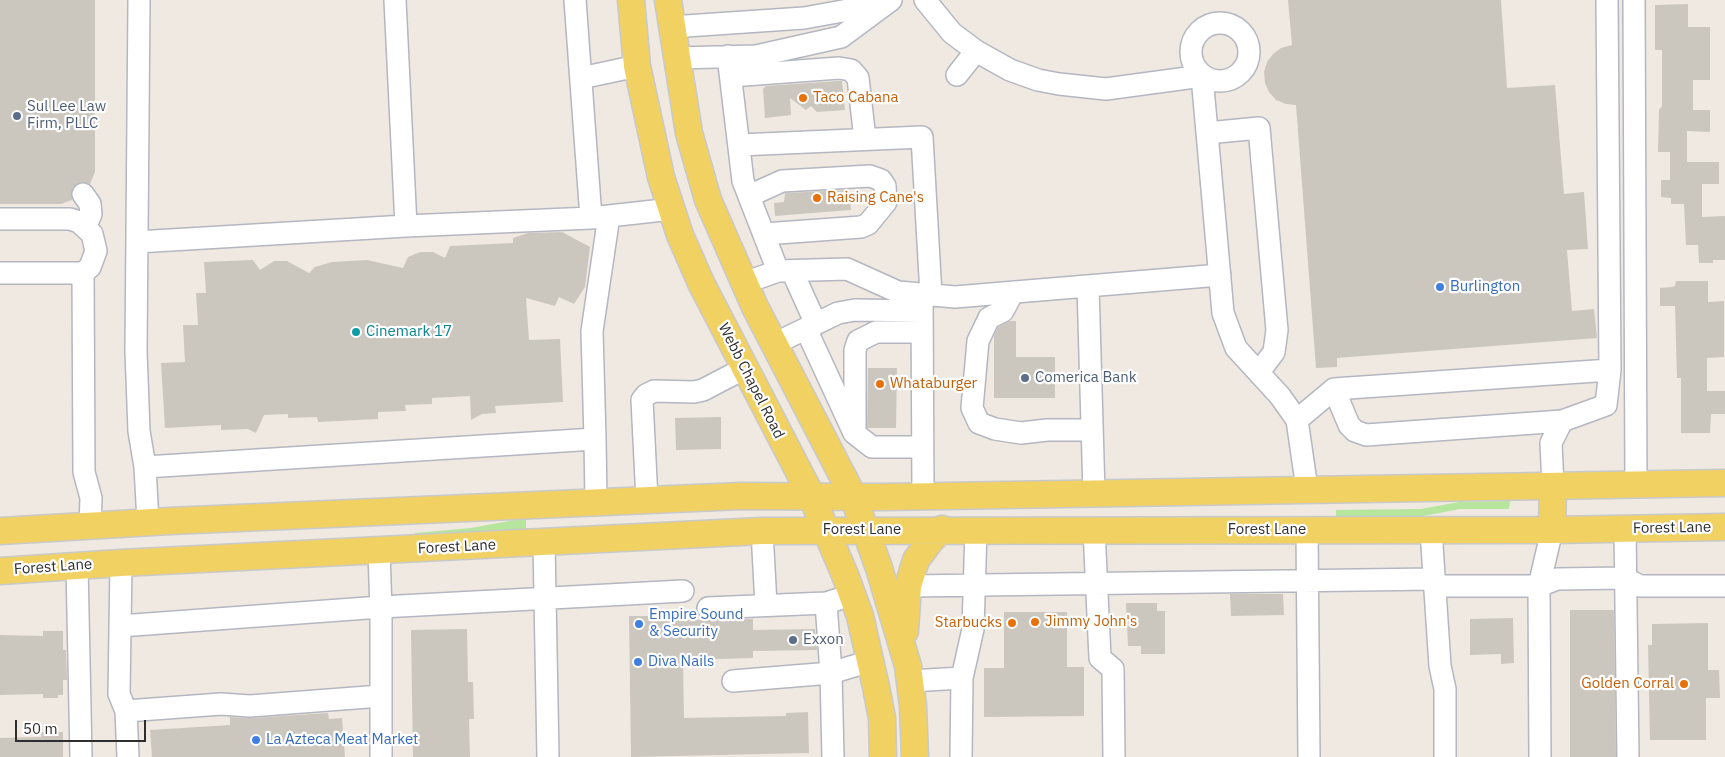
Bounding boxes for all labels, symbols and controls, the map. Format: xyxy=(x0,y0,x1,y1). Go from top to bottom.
place label: Taco Cabana xyxy=(813,89,898,107)
marker: Taco Cabana xyxy=(797,92,809,104)
place label: Sul Lee Law Firm, PLLC xyxy=(27,98,106,133)
marker: Sul Lee Law Firm, PLLC xyxy=(11,110,23,122)
place label: Raising Cane's xyxy=(827,189,924,207)
marker: Raising Cane's xyxy=(811,192,823,204)
place label: Burlington xyxy=(1450,278,1520,296)
marker: Burlington xyxy=(1434,281,1446,293)
street label: Webb Chapel Road xyxy=(714,320,788,442)
place label: Cinemark 17 xyxy=(366,323,452,341)
marker: Cinemark 17 xyxy=(350,326,362,338)
place label: Comerica Bank xyxy=(1035,369,1137,387)
marker: Comerica Bank xyxy=(1019,372,1031,384)
place label: Whataburger xyxy=(890,375,977,393)
marker: Whataburger xyxy=(874,378,886,390)
street label: Forest Lane xyxy=(1633,518,1711,538)
street label: Forest Lane xyxy=(823,521,901,539)
street label: Forest Lane xyxy=(1228,521,1306,539)
street label: Forest Lane xyxy=(417,536,497,558)
street label: Forest Lane xyxy=(13,555,93,579)
place label: Empire Sound & Security xyxy=(649,606,743,641)
place label: Jimmy John's xyxy=(1045,613,1137,631)
place label: Starbucks xyxy=(935,614,1002,632)
marker: Jimmy John's xyxy=(1029,616,1041,628)
marker: Starbucks xyxy=(1006,617,1018,629)
marker: Empire Sound & Security xyxy=(633,618,645,630)
place label: Exxon xyxy=(803,631,844,649)
marker: Exxon xyxy=(787,634,799,646)
place label: Diva Nails xyxy=(648,653,714,671)
marker: Diva Nails xyxy=(632,656,644,668)
place label: Golden Corral xyxy=(1581,675,1674,693)
marker: Golden Corral xyxy=(1678,678,1690,690)
scale bar xyxy=(18,710,149,742)
text: 50 m xyxy=(23,719,58,738)
place label: La Azteca Meat Market xyxy=(266,731,418,749)
marker: La Azteca Meat Market xyxy=(250,734,262,746)

